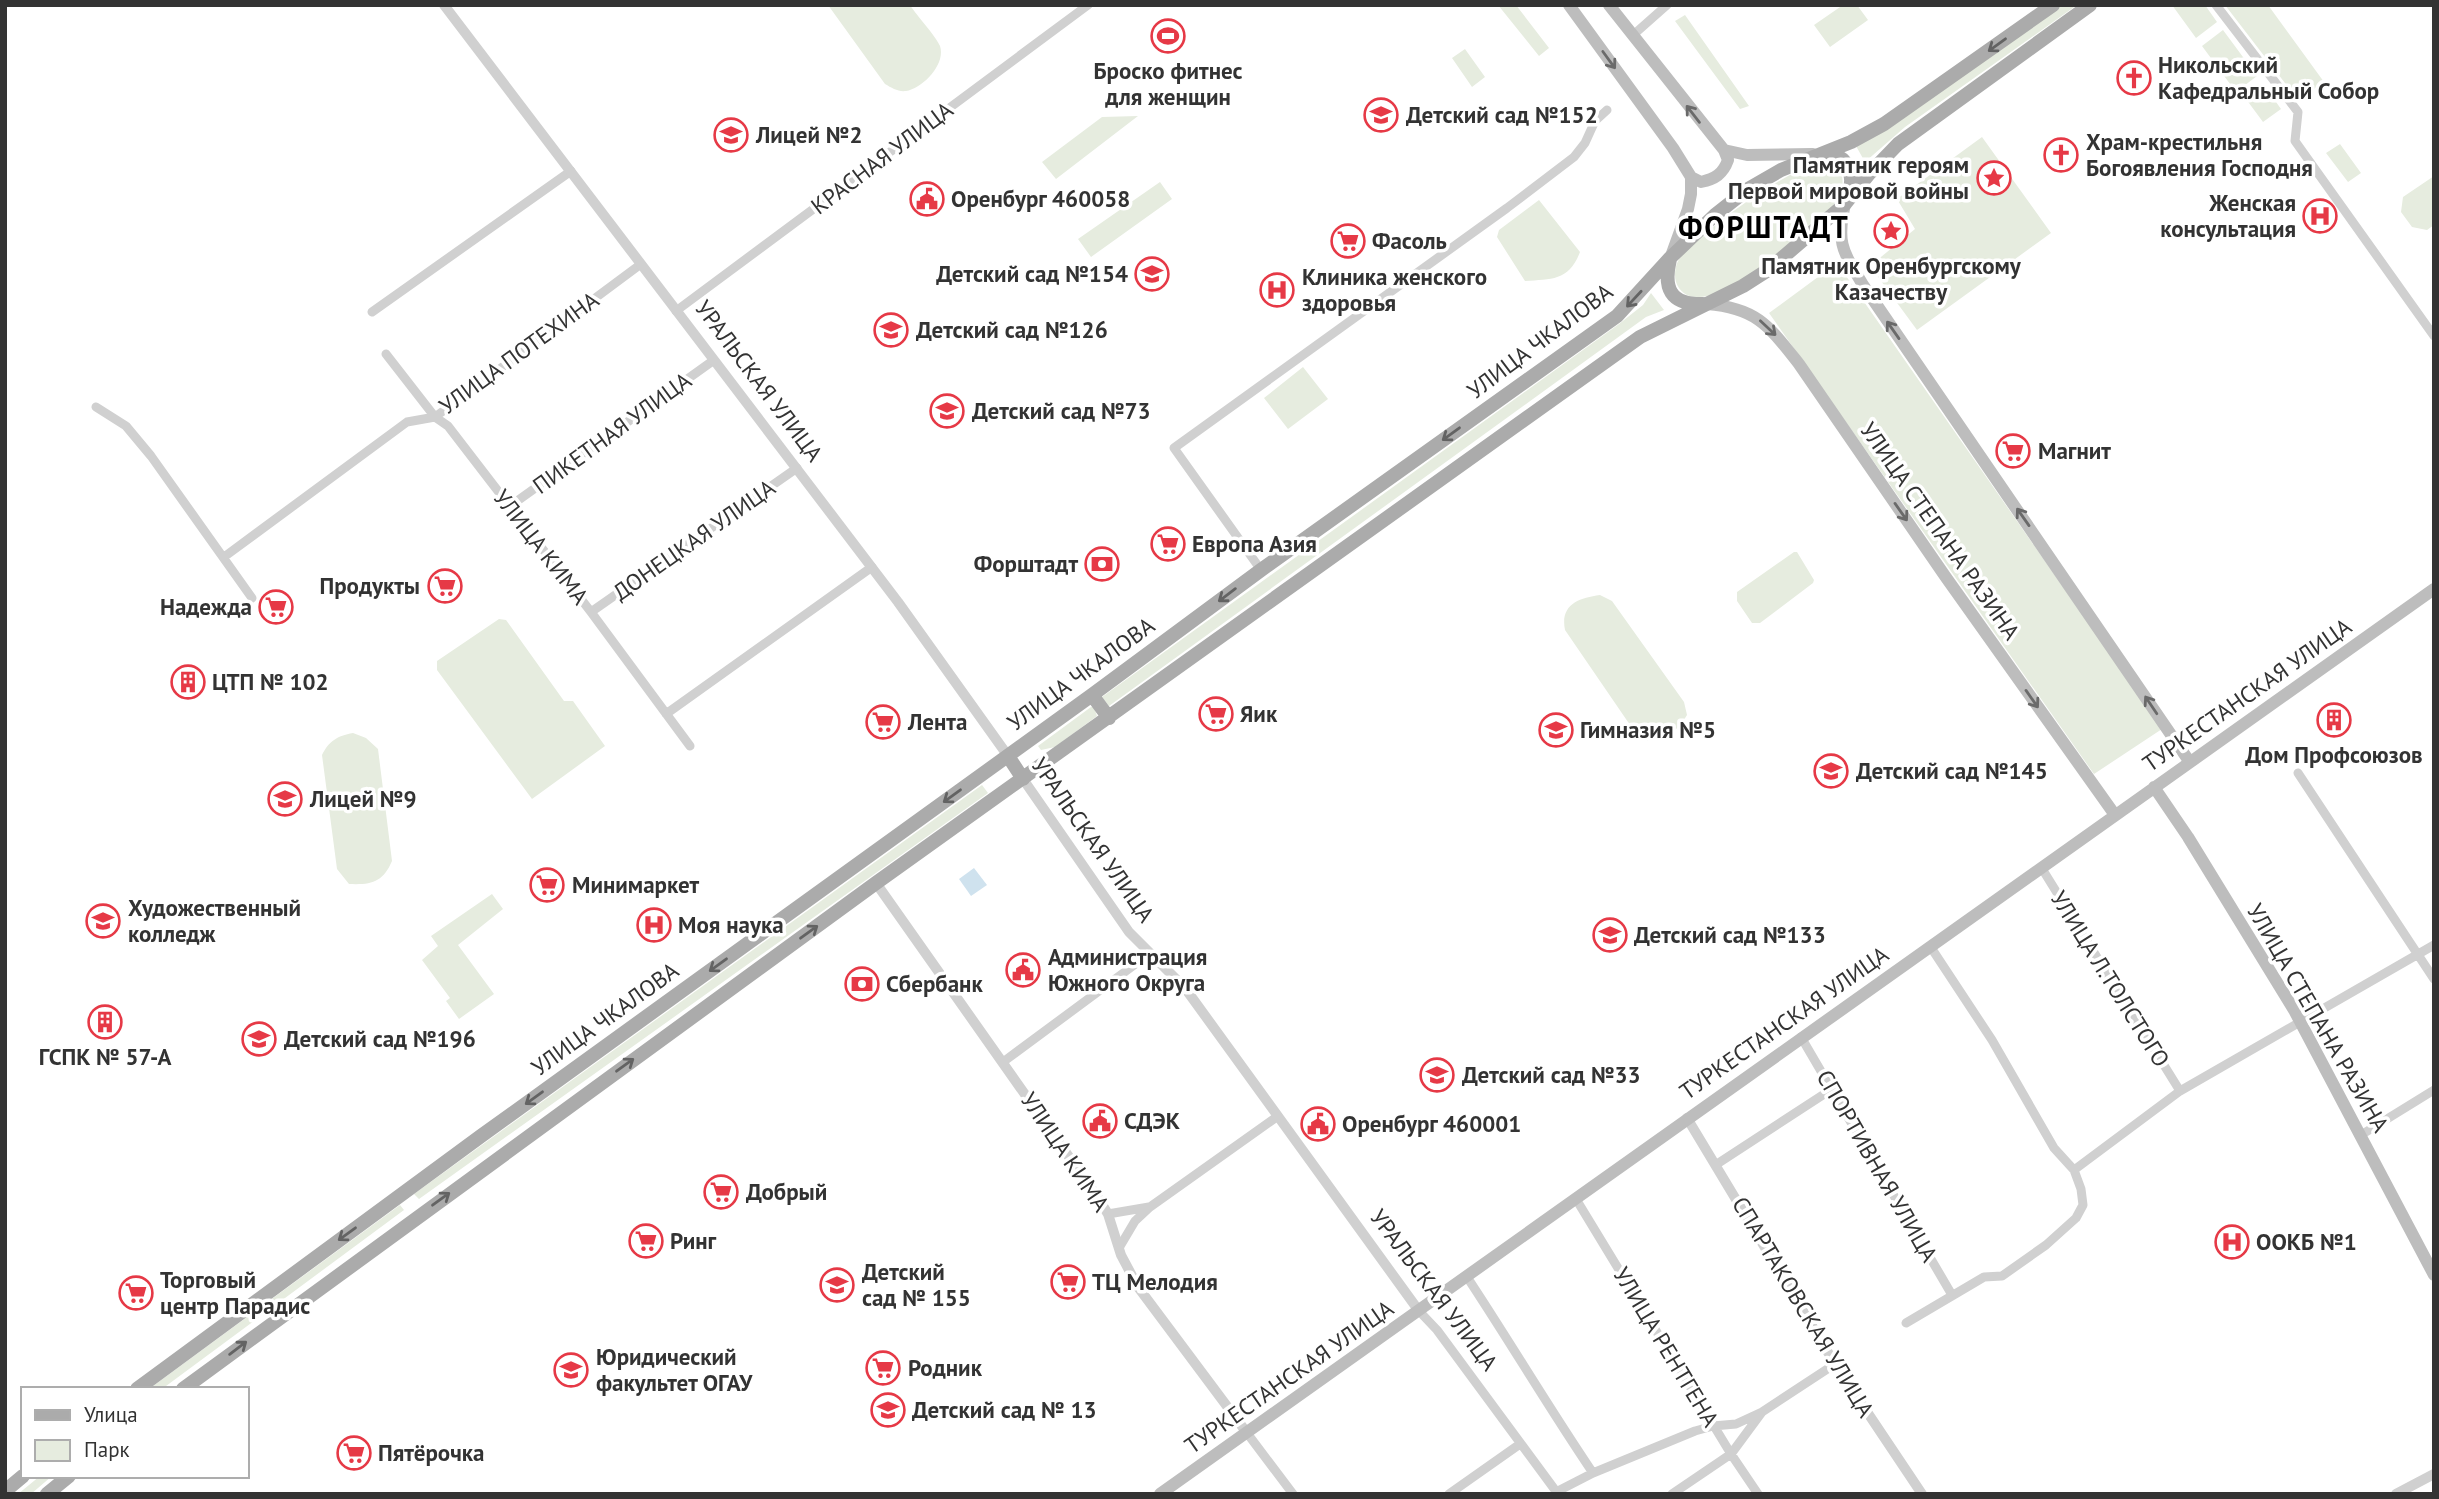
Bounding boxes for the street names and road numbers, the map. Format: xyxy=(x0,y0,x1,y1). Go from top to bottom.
street label: КРАСНАЯ УЛИЦА xyxy=(805,94,959,220)
street label: УЛИЦА ЧКАЛОВА xyxy=(1461,276,1619,405)
street label: УЛИЦА ПОТЕХИНА xyxy=(433,285,605,420)
street label: УРАЛЬСКАЯ УЛИЦА xyxy=(689,294,830,468)
street label: ПИКЕТНАЯ УЛИЦА xyxy=(527,365,697,500)
street label: УЛИЦА СТЕПАНА РАЗИНА xyxy=(1854,416,2027,646)
street label: ДОНЕЦКАЯ УЛИЦА xyxy=(607,472,781,606)
street label: УЛИЦА КИМА xyxy=(488,483,596,610)
street label: УЛИЦА ЧКАЛОВА xyxy=(1002,610,1160,737)
street label: ТУРКЕСТАНСКАЯ УЛИЦА xyxy=(2137,611,2357,778)
street label: УРАЛЬСКАЯ УЛИЦА xyxy=(1026,752,1161,928)
street label: УЛИЦА Л.ТОЛСТОГО xyxy=(2045,885,2176,1072)
street label: УЛИЦА СТЕПАНА РАЗИНА xyxy=(2241,898,2396,1138)
street label: ТУРКЕСТАНСКАЯ УЛИЦА xyxy=(1674,939,1894,1106)
street label: УЛИЦА ЧКАЛОВА xyxy=(526,955,684,1082)
street label: СПОРТИВНАЯ УЛИЦА xyxy=(1811,1064,1945,1267)
street label: УЛИЦА КИМА xyxy=(1015,1086,1116,1217)
street label: СПАРТАКОВСКАЯ УЛИЦА xyxy=(1726,1191,1881,1423)
street label: УРАЛЬСКАЯ УЛИЦА xyxy=(1364,1203,1505,1377)
street label: УЛИЦА РЕНТГЕНА xyxy=(1607,1262,1726,1432)
street label: ТУРКЕСТАНСКАЯ УЛИЦА xyxy=(1179,1293,1399,1460)

